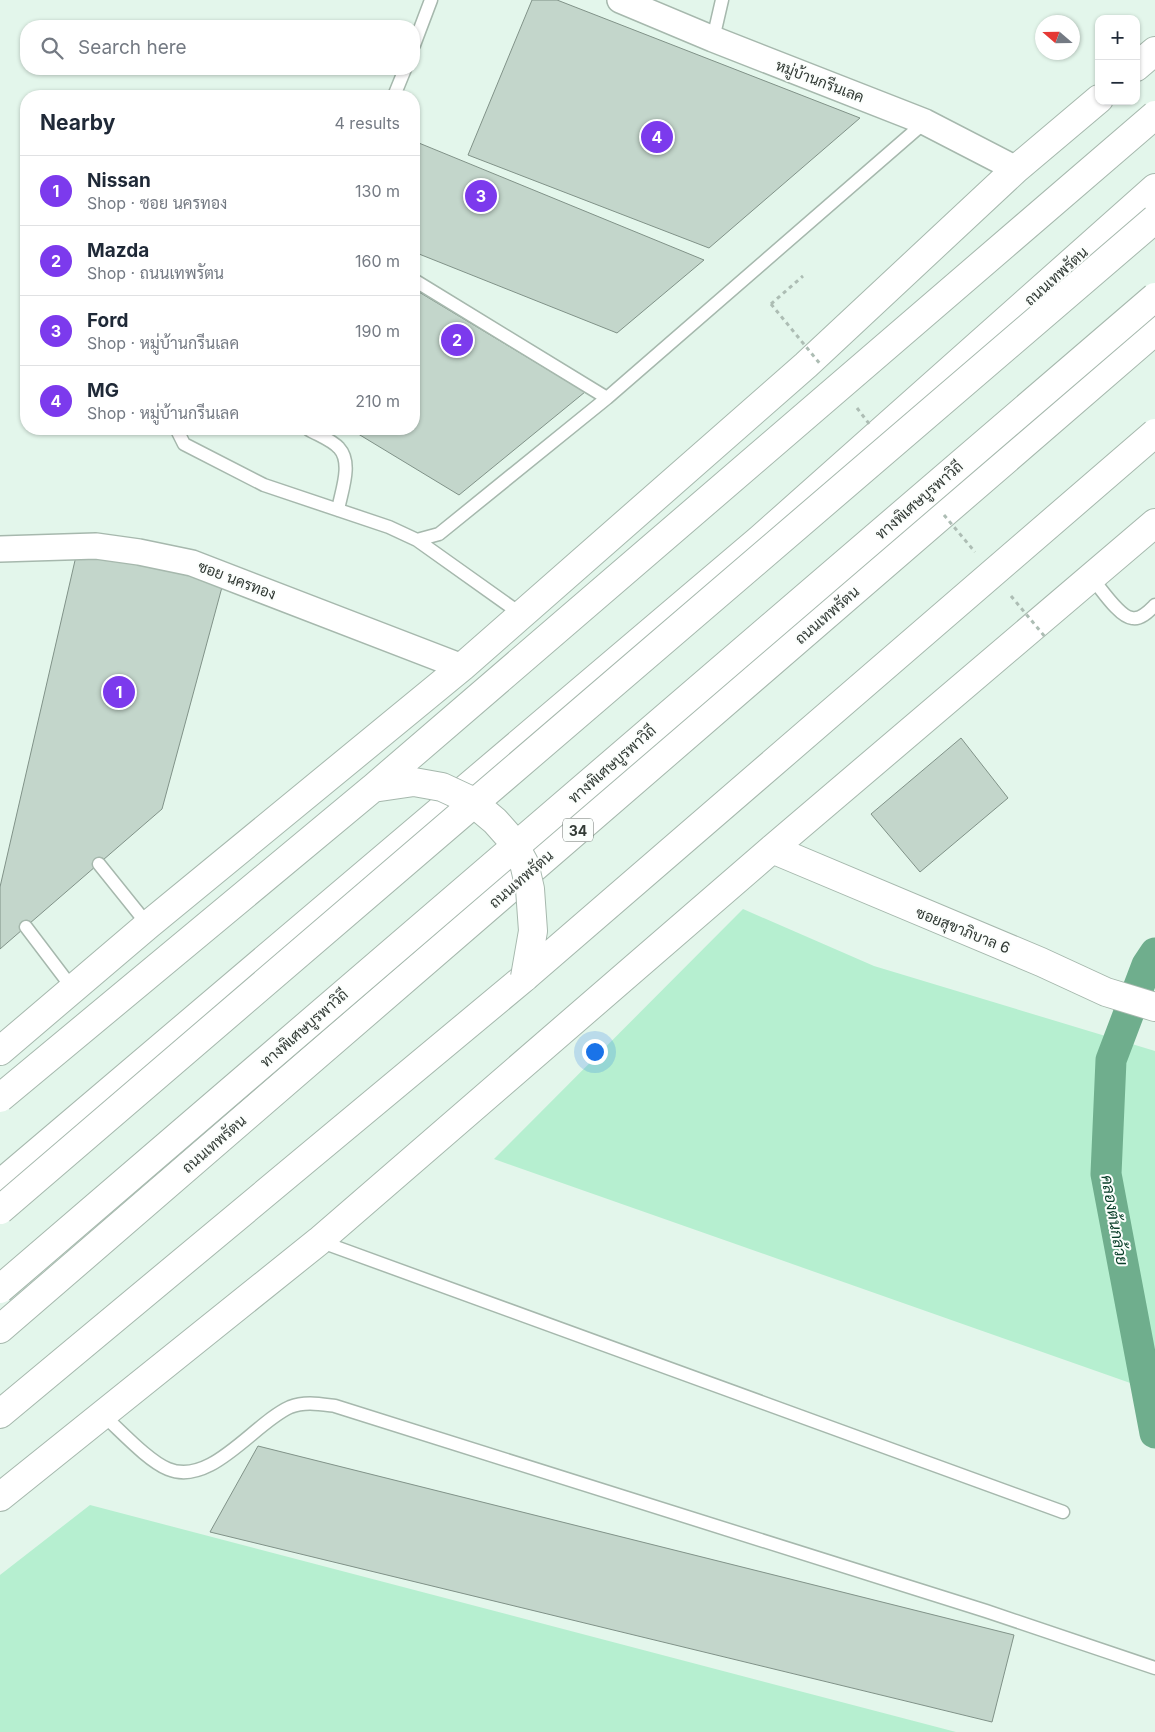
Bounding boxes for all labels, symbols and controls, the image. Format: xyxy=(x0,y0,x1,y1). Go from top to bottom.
north arrow xyxy=(1035,15,1080,60)
map controls xyxy=(1095,15,1140,105)
button: + xyxy=(1095,15,1140,60)
search box xyxy=(20,20,420,75)
icon: search xyxy=(38,34,66,62)
text: Search here xyxy=(78,36,187,59)
street label: หมู่บ้านกรีนเลค xyxy=(773,55,867,107)
button: − xyxy=(1095,60,1140,105)
text: Nearby xyxy=(40,110,115,135)
text: 4 results xyxy=(335,113,400,133)
pin: 4 xyxy=(641,118,673,156)
text: Nissan xyxy=(87,169,151,192)
pin: 3 xyxy=(465,177,497,215)
text: 1 xyxy=(53,181,59,201)
text: 130 m xyxy=(355,181,400,201)
text: Shop · ซอย นครทอง xyxy=(87,193,227,213)
text: Mazda xyxy=(87,239,149,262)
street label: ถนนเทพรัตน xyxy=(1020,242,1092,310)
text: 2 xyxy=(51,251,61,271)
text: 160 m xyxy=(355,251,400,271)
text: Shop · ถนนเทพรัตน xyxy=(87,263,224,283)
text: Ford xyxy=(87,309,129,332)
text: 3 xyxy=(51,321,61,341)
text: 190 m xyxy=(355,321,400,341)
pin: 2 xyxy=(441,321,473,359)
text: Shop · หมู่บ้านกรีนเลค xyxy=(87,333,239,353)
text: MG xyxy=(87,379,119,402)
text: 4 xyxy=(51,391,61,411)
text: 210 m xyxy=(355,391,400,411)
text: Shop · หมู่บ้านกรีนเลค xyxy=(87,403,239,423)
street label: ทางพิเศษบูรพาวิถี xyxy=(871,457,967,544)
street label: ซอย นครทอง xyxy=(195,556,279,604)
street label: ถนนเทพรัตน xyxy=(791,582,863,648)
pin: 1 xyxy=(103,673,135,711)
street label: ทางพิเศษบูรพาวิถี xyxy=(564,721,660,808)
road number: 34 xyxy=(563,818,593,842)
street label: ถนนเทพรัตน xyxy=(485,846,557,912)
street label: ซอยสุขาภิบาล 6 xyxy=(912,902,1013,959)
street label: ทางพิเศษบูรพาวิถี xyxy=(256,985,352,1072)
your location xyxy=(582,1039,608,1065)
street label: ถนนเทพรัตน xyxy=(178,1111,250,1177)
water label: คลองต้นกล้วย xyxy=(1097,1173,1134,1267)

